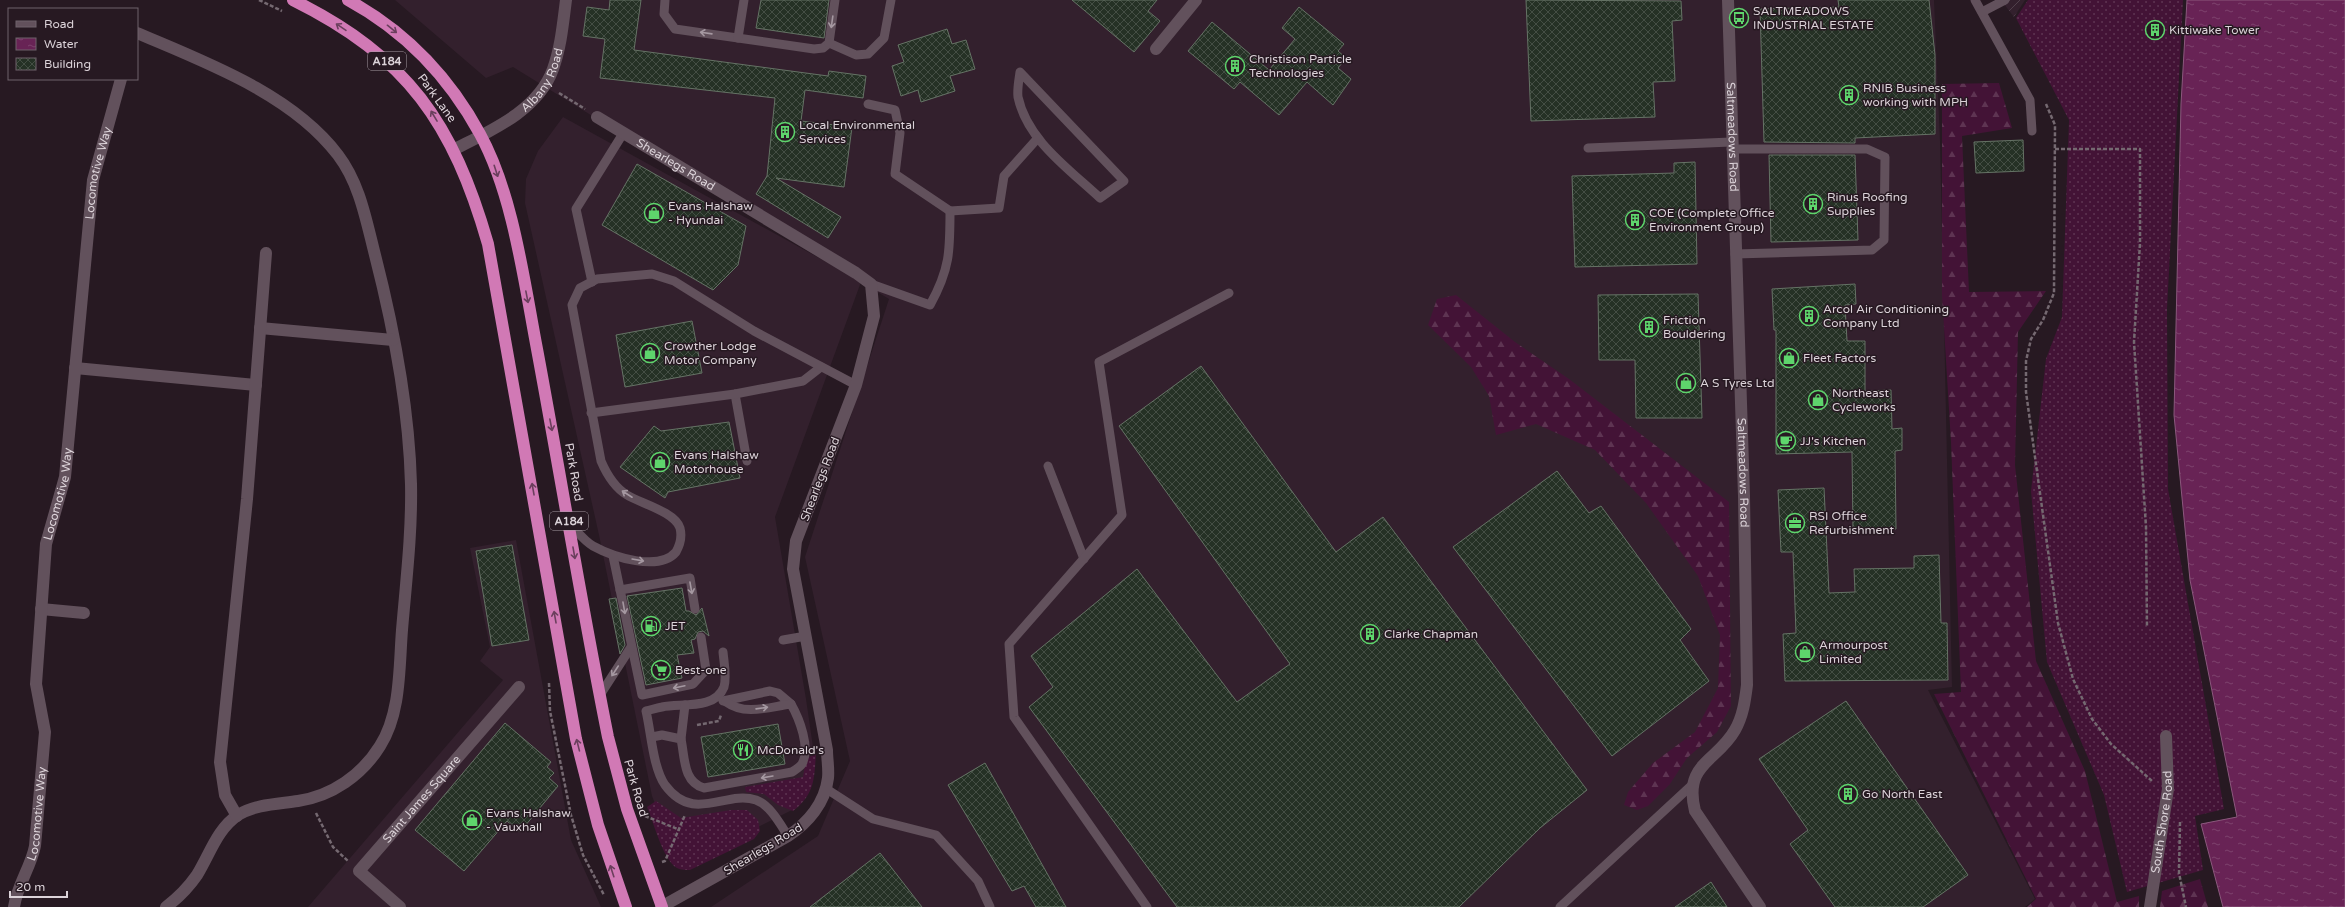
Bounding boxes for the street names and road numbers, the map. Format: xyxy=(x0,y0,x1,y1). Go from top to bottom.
street label: Albany Road xyxy=(518,47,566,115)
road number: A184 xyxy=(368,52,406,70)
street label: Park Lane xyxy=(415,71,459,125)
street label: Saltmeadows Road xyxy=(1724,82,1741,192)
street label: Locomotive Way xyxy=(82,125,115,220)
street label: Shearlegs Road xyxy=(634,135,718,193)
street label: Saltmeadows Road xyxy=(1734,418,1752,528)
street label: Shearlegs Road xyxy=(797,435,843,523)
street label: Park Road xyxy=(562,442,586,502)
street label: Locomotive Way xyxy=(40,447,75,542)
road number: A184 xyxy=(550,512,588,530)
street label: Saint James Square xyxy=(380,752,464,846)
street label: Park Road xyxy=(621,758,651,818)
street label: Locomotive Way xyxy=(24,765,49,863)
street label: South Shore Road xyxy=(2148,770,2175,874)
street label: Shearlegs Road xyxy=(721,820,805,878)

